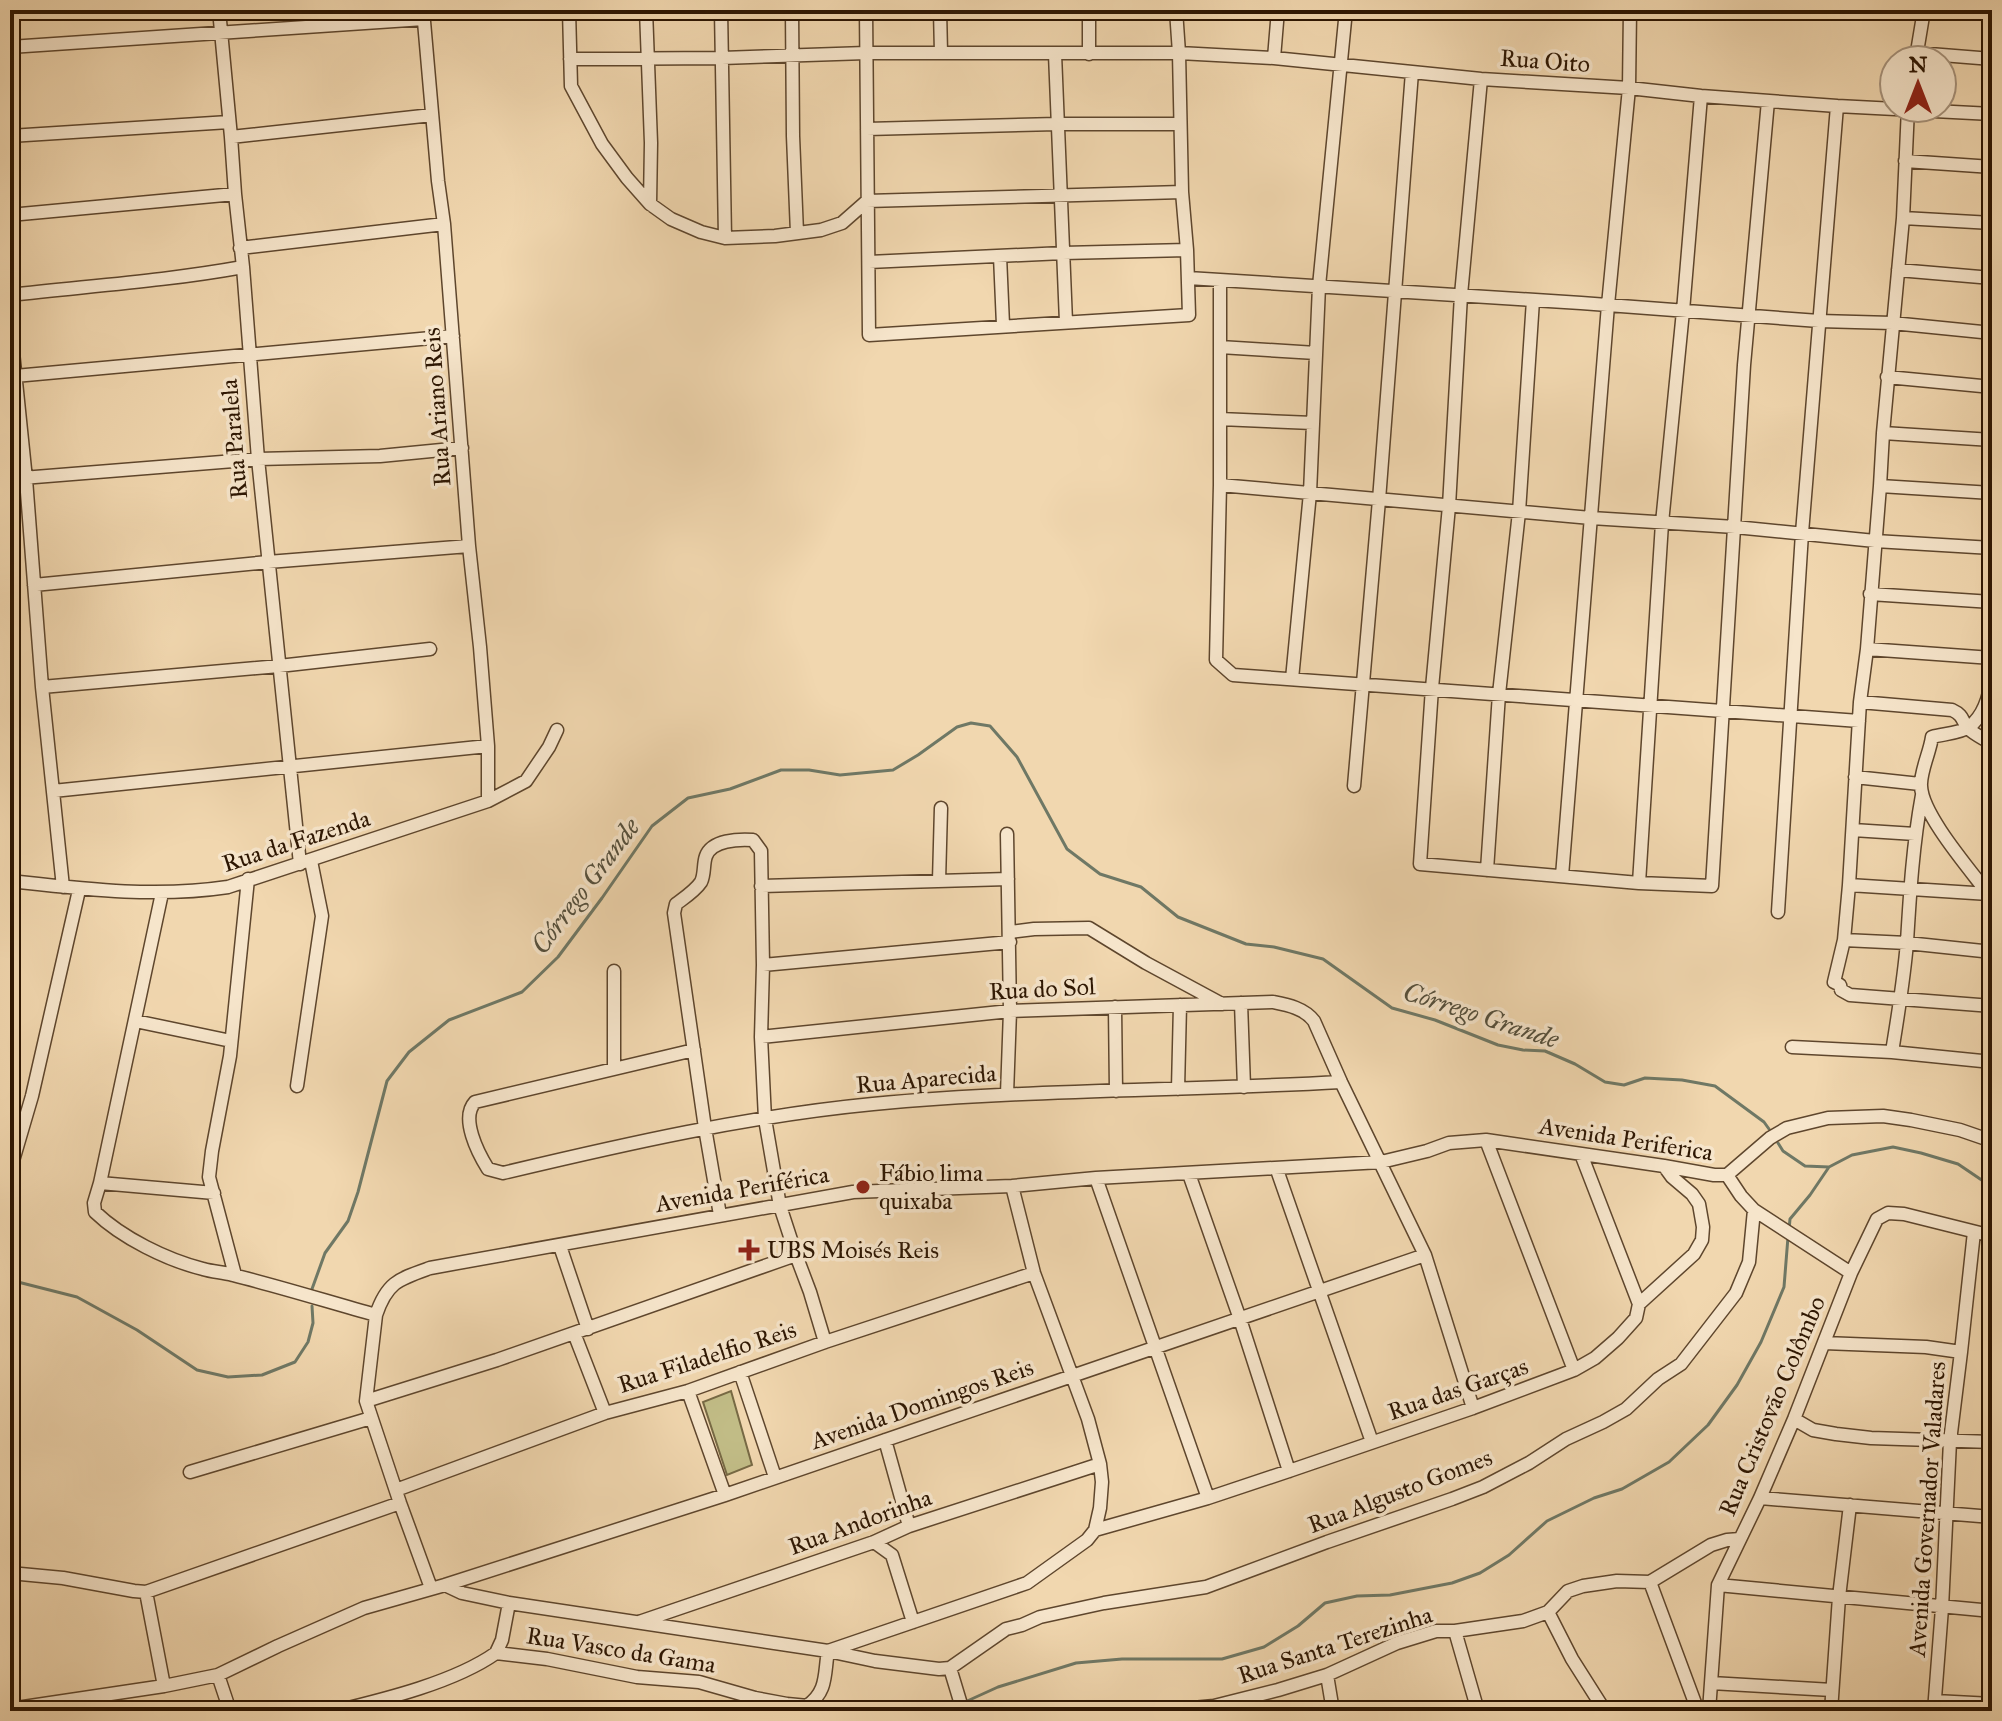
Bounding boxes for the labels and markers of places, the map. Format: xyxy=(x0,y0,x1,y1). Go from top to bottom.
place label: Fábio lima quixaba xyxy=(879,1158,984,1216)
marker: Fábio lima quixaba xyxy=(854,1178,872,1196)
place label: UBS Moisés Reis xyxy=(767,1235,939,1265)
marker: UBS Moisés Reis xyxy=(738,1239,760,1261)

